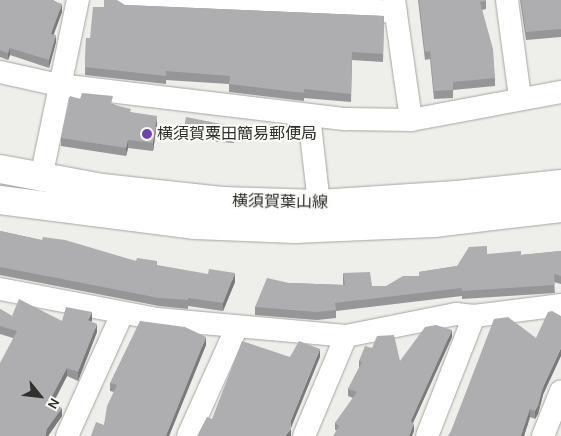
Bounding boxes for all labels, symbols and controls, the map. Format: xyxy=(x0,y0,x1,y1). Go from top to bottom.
place label: 横須賀粟田簡易郵便局 xyxy=(157,124,317,144)
marker: 横須賀粟田簡易郵便局 xyxy=(141,128,153,140)
street label: 横須賀葉山線 xyxy=(232,192,328,212)
north arrow xyxy=(15,371,65,421)
text: N xyxy=(44,395,63,412)

